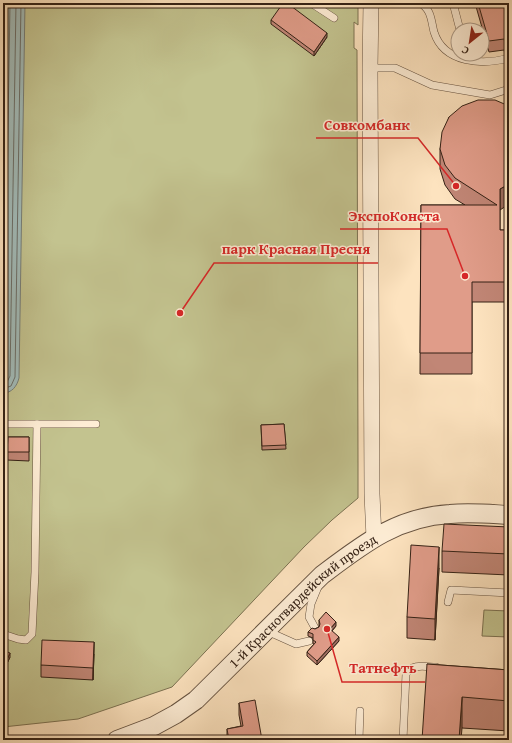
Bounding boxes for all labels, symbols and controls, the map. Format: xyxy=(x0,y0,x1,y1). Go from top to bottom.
north arrow xyxy=(450,22,490,62)
text: С xyxy=(458,42,472,59)
callout: Совкомбанк xyxy=(316,111,418,138)
text: Совкомбанк xyxy=(324,114,410,135)
callout: ЭкспоКонста xyxy=(340,202,447,229)
text: ЭкспоКонста xyxy=(348,205,440,226)
callout: парк Красная Пресня xyxy=(214,236,378,263)
text: парк Красная Пресня xyxy=(222,238,370,259)
street label: 1-й Красногвардейский проезд xyxy=(224,529,381,672)
callout: Татнефть xyxy=(342,655,425,682)
text: Татнефть xyxy=(349,657,417,678)

